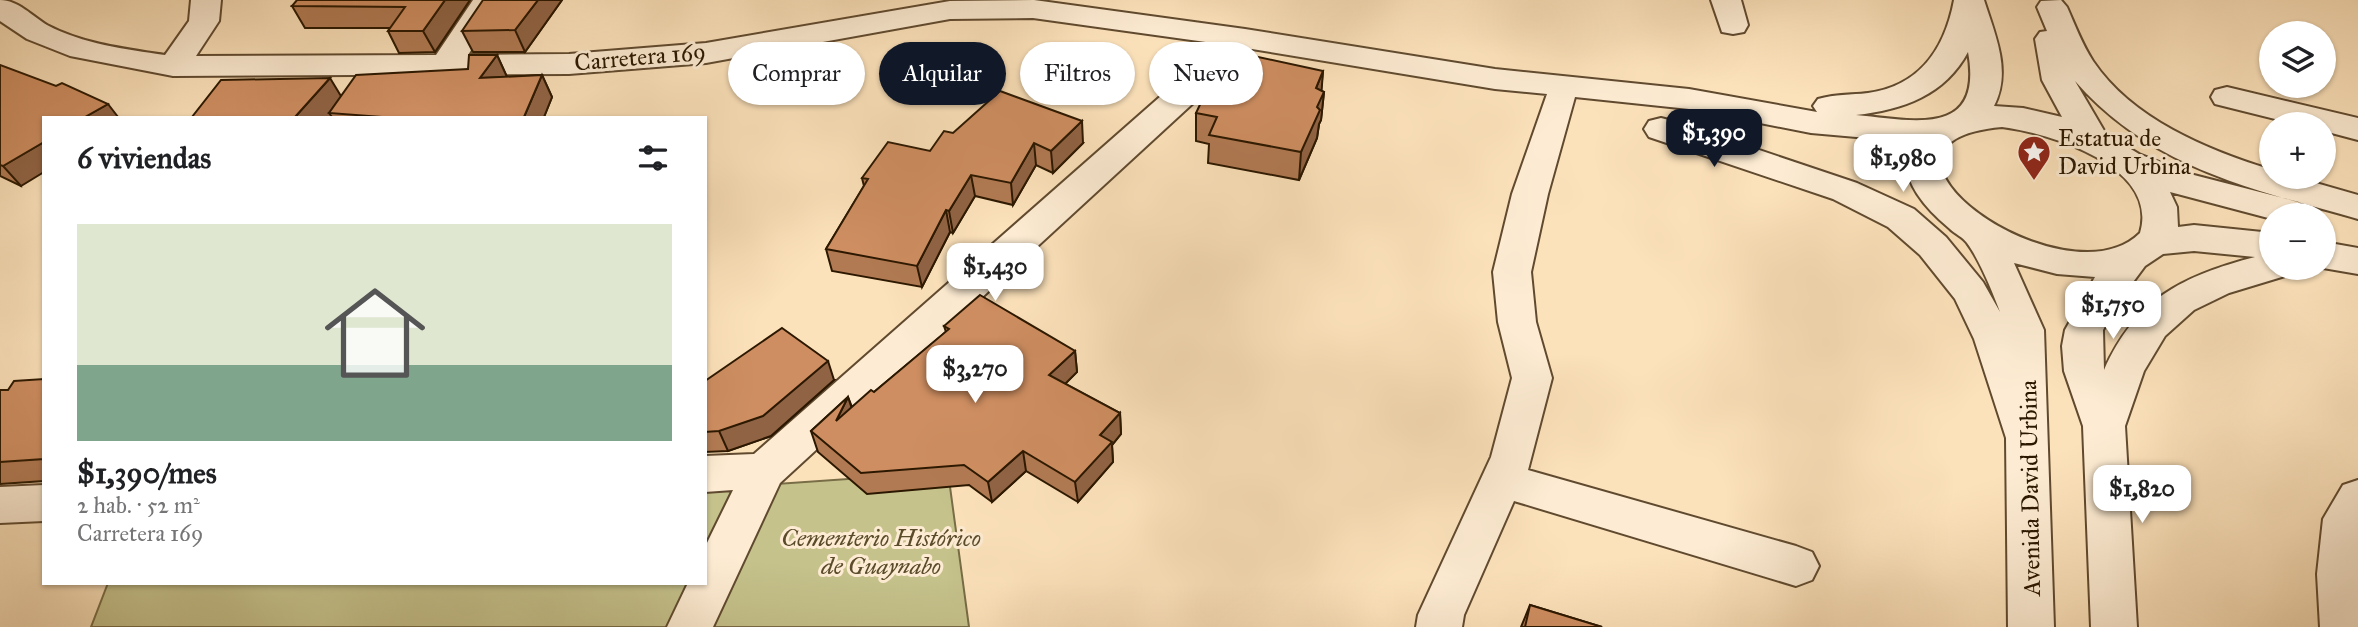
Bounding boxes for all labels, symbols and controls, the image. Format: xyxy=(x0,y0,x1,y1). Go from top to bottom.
map controls xyxy=(2259,21,2336,280)
button: layers xyxy=(2259,21,2336,98)
street label: Carretera 169 xyxy=(573,36,707,78)
chip: Comprar xyxy=(728,42,865,105)
chip: Alquilar xyxy=(879,42,1006,105)
chip: Filtros xyxy=(1020,42,1135,105)
chip: Nuevo xyxy=(1149,42,1263,105)
pin: $1,390 xyxy=(1657,110,1771,169)
button: + xyxy=(2259,112,2336,189)
text: $1,390 xyxy=(1682,118,1746,146)
place label: Estatua de David Urbina xyxy=(2058,123,2192,181)
place icon: Estatua de David Urbina xyxy=(2015,133,2053,182)
pin: $1,980 xyxy=(1846,134,1960,194)
icon: filters xyxy=(634,139,672,177)
text: 6 viviendas xyxy=(77,140,211,176)
text: $1,980 xyxy=(1870,143,1936,171)
button: − xyxy=(2259,203,2336,280)
pin: $1,430 xyxy=(938,244,1052,303)
text: $1,430 xyxy=(963,252,1027,280)
icon: home xyxy=(312,270,438,396)
pin: $1,750 xyxy=(2056,282,2170,341)
text: $1,750 xyxy=(2081,290,2145,318)
pin: $3,270 xyxy=(918,346,1032,405)
text: $3,270 xyxy=(942,354,1008,382)
street label: Avenida David Urbina xyxy=(2013,379,2047,597)
text: $1,390/mes xyxy=(77,455,217,491)
pin: $1,820 xyxy=(2085,466,2199,525)
text: $1,820 xyxy=(2109,474,2175,502)
text: 2 hab. · 52 m² xyxy=(77,491,200,519)
text: Carretera 169 xyxy=(77,519,203,547)
park label: Cementerio Histórico de Guaynabo xyxy=(781,523,981,581)

